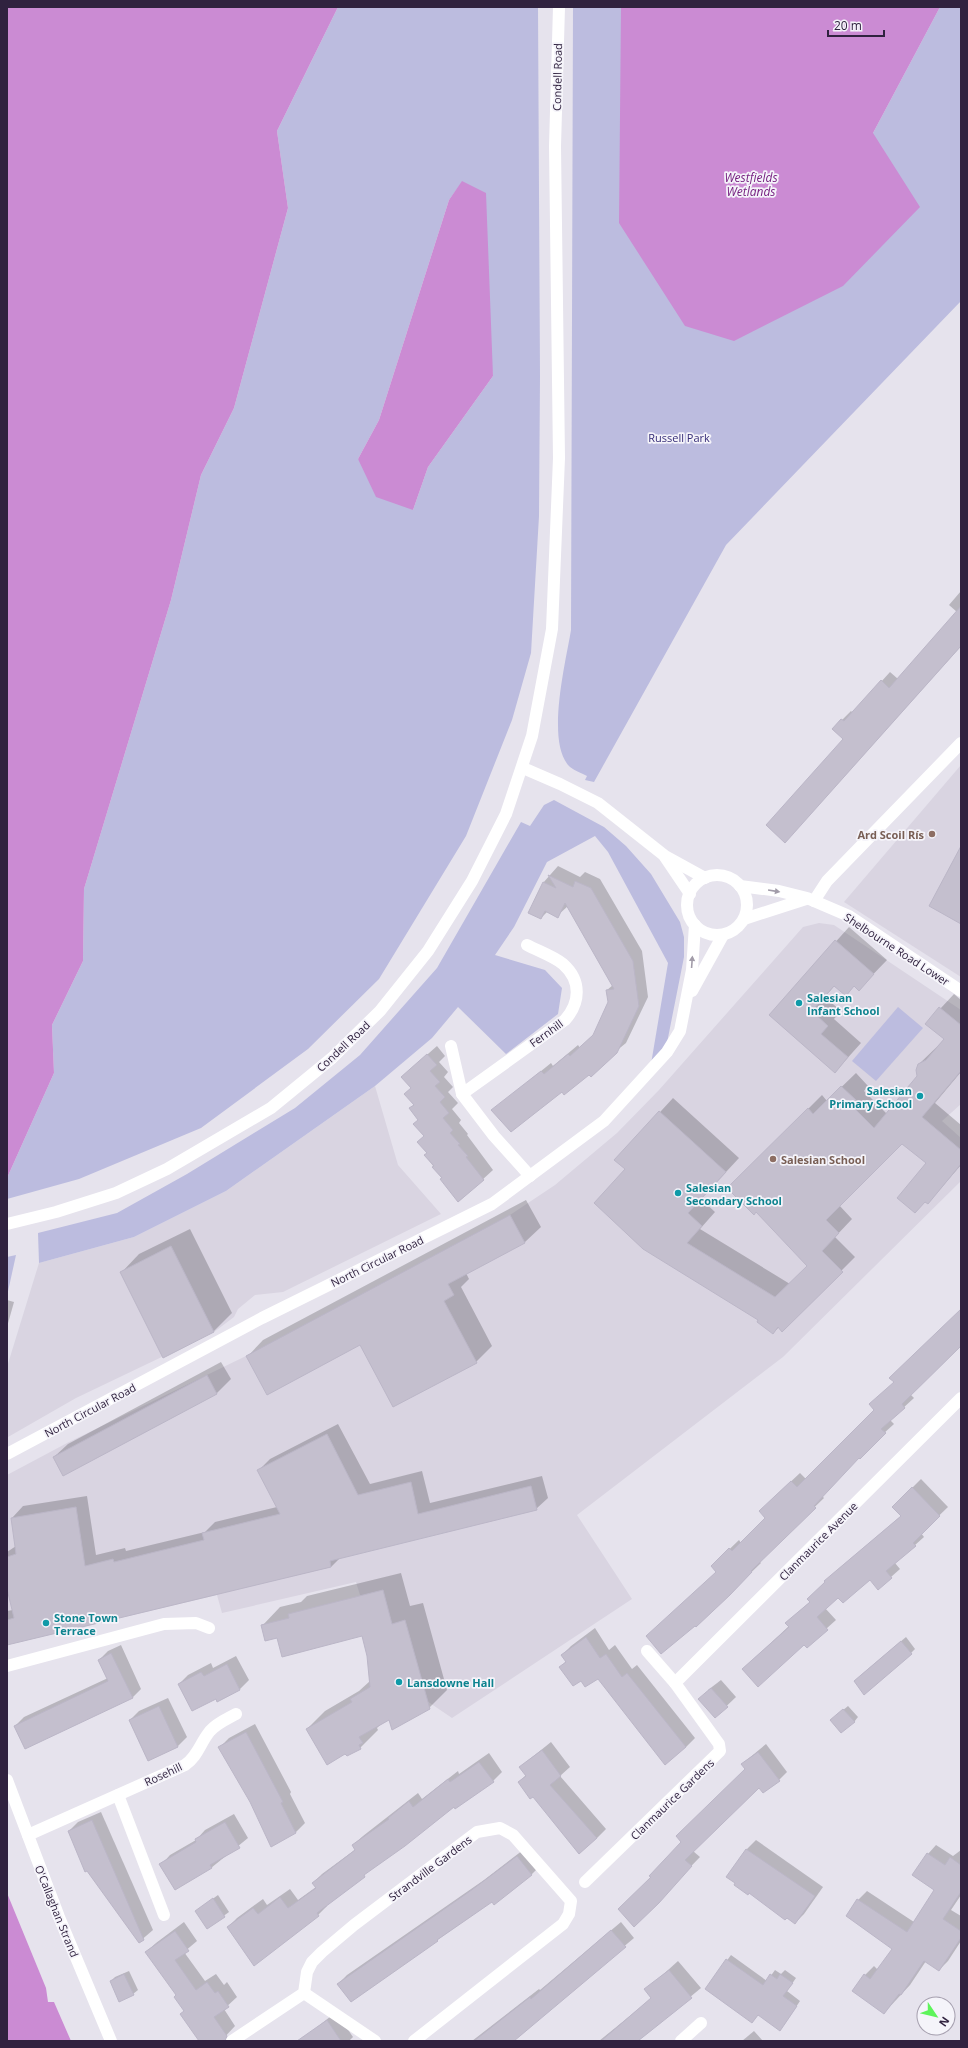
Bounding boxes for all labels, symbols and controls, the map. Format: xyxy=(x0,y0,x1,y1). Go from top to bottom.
scale bar xyxy=(828,12,884,38)
text: 20 m xyxy=(834,17,862,34)
street label: Condell Road xyxy=(549,43,565,111)
water label: Westfields Wetlands xyxy=(724,169,778,200)
park label: Russell Park xyxy=(648,430,710,445)
place label: Ard Scoil Rís xyxy=(857,827,925,842)
marker: Ard Scoil Rís xyxy=(927,829,937,839)
one-way arrow xyxy=(768,888,780,894)
street label: Shelbourne Road Lower xyxy=(841,909,953,989)
one-way arrow xyxy=(689,956,696,968)
place label: Salesian Infant School xyxy=(807,990,880,1018)
marker: Salesian Infant School xyxy=(794,998,804,1008)
street label: Fernhill xyxy=(526,1016,566,1050)
street label: Condell Road xyxy=(313,1017,373,1075)
place label: Salesian Primary School xyxy=(829,1083,912,1111)
marker: Salesian Primary School xyxy=(915,1091,925,1101)
place label: Salesian School xyxy=(781,1152,865,1167)
marker: Salesian School xyxy=(768,1154,778,1164)
place label: Salesian Secondary School xyxy=(686,1180,782,1208)
marker: Salesian Secondary School xyxy=(673,1188,683,1198)
street label: North Circular Road xyxy=(328,1232,426,1290)
street label: North Circular Road xyxy=(42,1380,138,1440)
street label: Clanmaurice Avenue xyxy=(775,1498,861,1584)
place label: Stone Town Terrace xyxy=(54,1610,118,1638)
marker: Stone Town Terrace xyxy=(41,1618,51,1628)
place label: Lansdowne Hall xyxy=(407,1675,494,1690)
marker: Lansdowne Hall xyxy=(394,1677,404,1687)
street label: Clanmaurice Gardens xyxy=(627,1755,717,1843)
street label: Rosehill xyxy=(142,1759,184,1789)
street label: Strandville Gardens xyxy=(385,1832,475,1904)
street label: O'Callaghan Strand xyxy=(32,1863,82,1959)
north arrow xyxy=(916,1996,956,2036)
text: N xyxy=(936,2014,953,2030)

